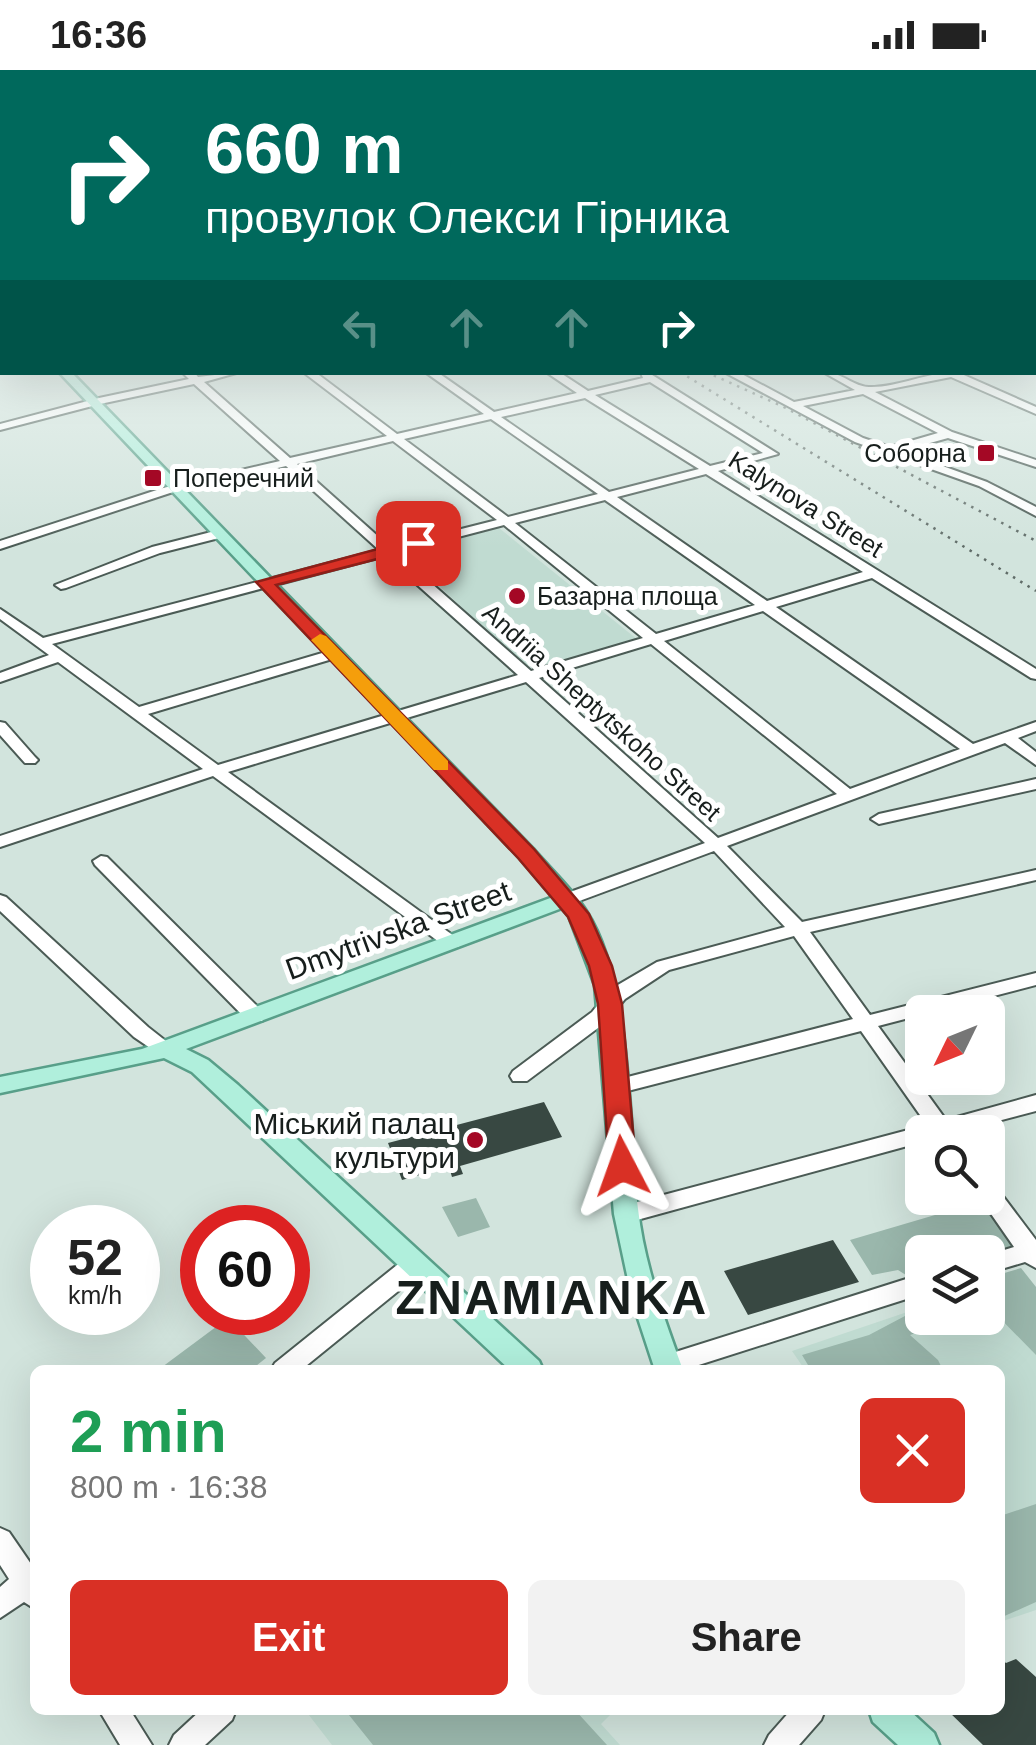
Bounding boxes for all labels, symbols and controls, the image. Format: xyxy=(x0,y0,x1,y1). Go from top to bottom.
text: 16:36 xyxy=(50,14,147,56)
icon: right xyxy=(40,110,170,240)
text: 660 m xyxy=(205,110,403,188)
text: провулок Олекси Гірника xyxy=(205,192,729,243)
icon: left xyxy=(334,300,389,355)
icon: ahead xyxy=(439,300,494,355)
icon: ahead xyxy=(544,300,599,355)
icon: right xyxy=(649,300,704,355)
place label: Соборна xyxy=(864,439,966,467)
marker: Соборна xyxy=(975,442,997,464)
street label: Kalynova Street xyxy=(724,445,888,563)
place label: Поперечний xyxy=(173,464,314,492)
marker: Поперечний xyxy=(142,467,164,489)
pin xyxy=(376,501,461,586)
icon: arrive xyxy=(391,516,446,571)
place label: Базарна площа xyxy=(537,582,718,610)
marker: Базарна площа xyxy=(506,585,528,607)
street label: Andriia Sheptytskoho Street xyxy=(477,598,727,826)
street label: Dmytrivska Street xyxy=(281,874,515,986)
north arrow xyxy=(905,995,1005,1095)
map controls xyxy=(905,995,1005,1335)
place label: Міський палац культури xyxy=(253,1107,455,1174)
position arrow xyxy=(570,1114,674,1218)
button: search xyxy=(905,1115,1005,1215)
marker: Міський палац культури xyxy=(464,1129,486,1151)
speed limit sign: 60 xyxy=(180,1205,310,1335)
text: 52 xyxy=(67,1230,123,1286)
button: layers xyxy=(905,1235,1005,1335)
district label: ZNAMIANKA xyxy=(395,1271,709,1324)
text: km/h xyxy=(68,1281,122,1309)
text: 2 min xyxy=(70,1398,227,1465)
button: close xyxy=(860,1398,965,1503)
text: 800 m · 16:38 xyxy=(70,1469,267,1505)
button: Exit xyxy=(70,1580,508,1695)
button: Share xyxy=(528,1580,965,1695)

